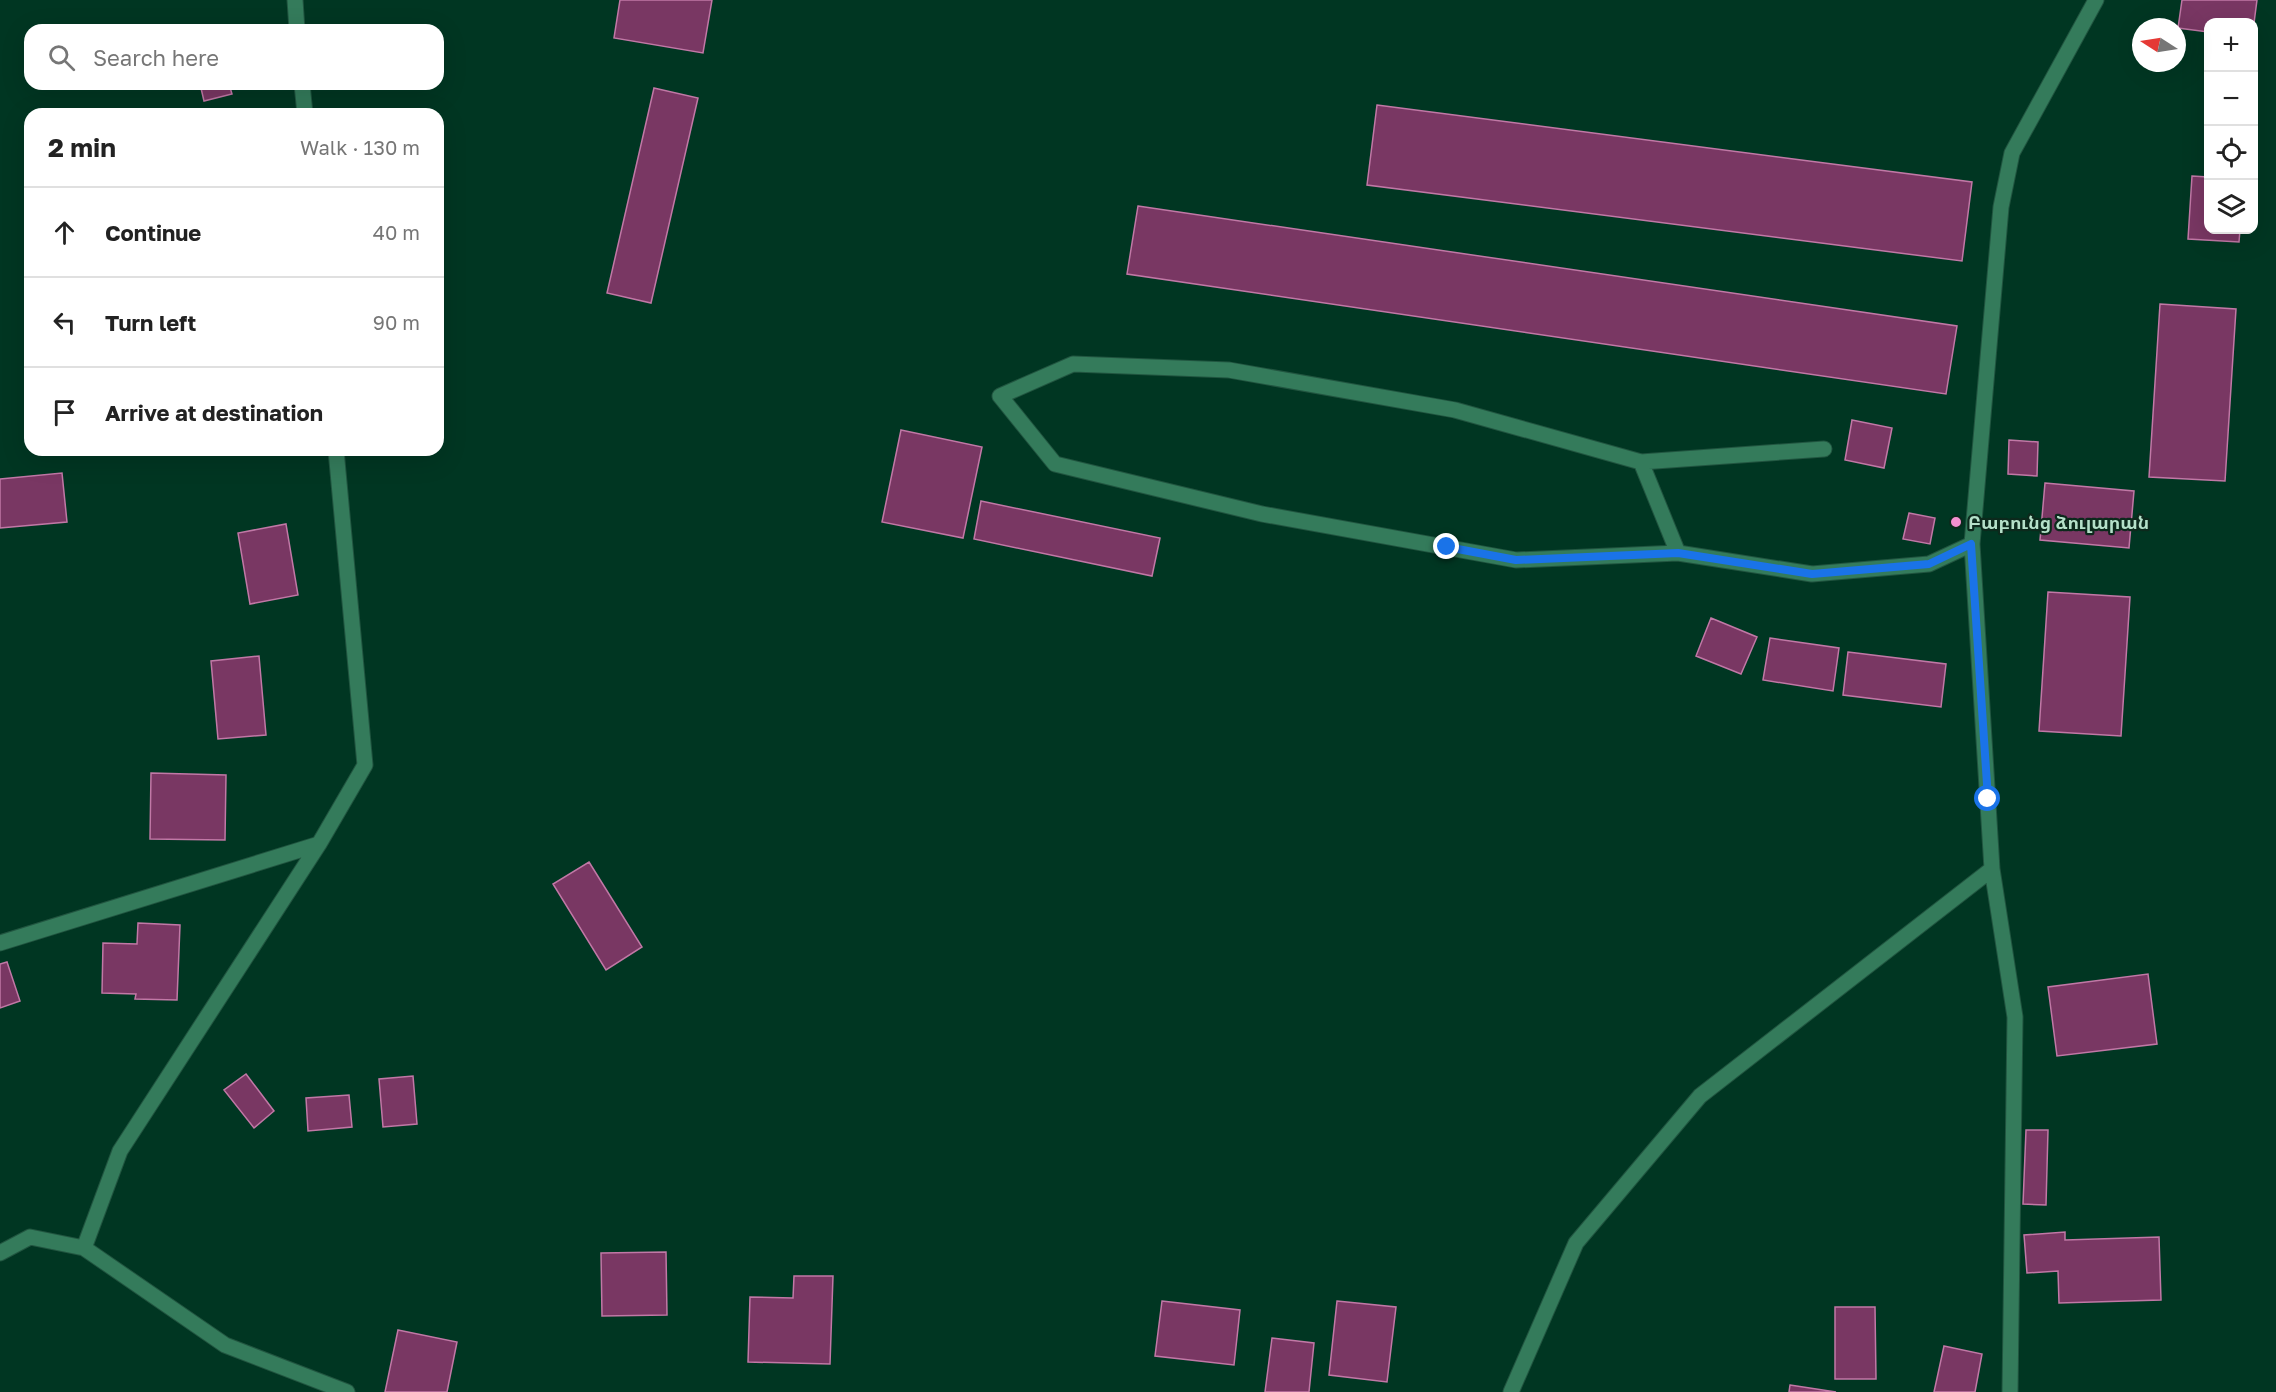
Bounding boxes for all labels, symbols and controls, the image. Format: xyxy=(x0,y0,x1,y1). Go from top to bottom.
north arrow xyxy=(2132,18,2186,72)
map controls xyxy=(2204,18,2258,234)
button: + xyxy=(2204,18,2258,72)
search box xyxy=(24,24,444,90)
icon: search xyxy=(45,41,78,74)
text: Search here xyxy=(93,44,219,71)
button: − xyxy=(2204,72,2258,126)
button: locate xyxy=(2204,126,2258,180)
text: 2 min xyxy=(48,132,116,163)
text: Walk · 130 m xyxy=(300,135,420,159)
button: layers xyxy=(2204,180,2258,234)
icon: ahead xyxy=(48,216,81,249)
text: Continue xyxy=(105,219,201,246)
text: 40 m xyxy=(373,220,420,244)
icon: left xyxy=(48,306,81,339)
text: Turn left xyxy=(105,309,196,336)
text: 90 m xyxy=(373,310,420,334)
icon: arrive xyxy=(48,396,81,429)
text: Arrive at destination xyxy=(105,399,323,426)
place label: Բաբունց ձուլարան xyxy=(1968,511,2149,533)
marker: Բաբունց ձուլարան xyxy=(1949,515,1963,529)
route end xyxy=(1433,533,1459,559)
route start xyxy=(1974,785,2000,811)

